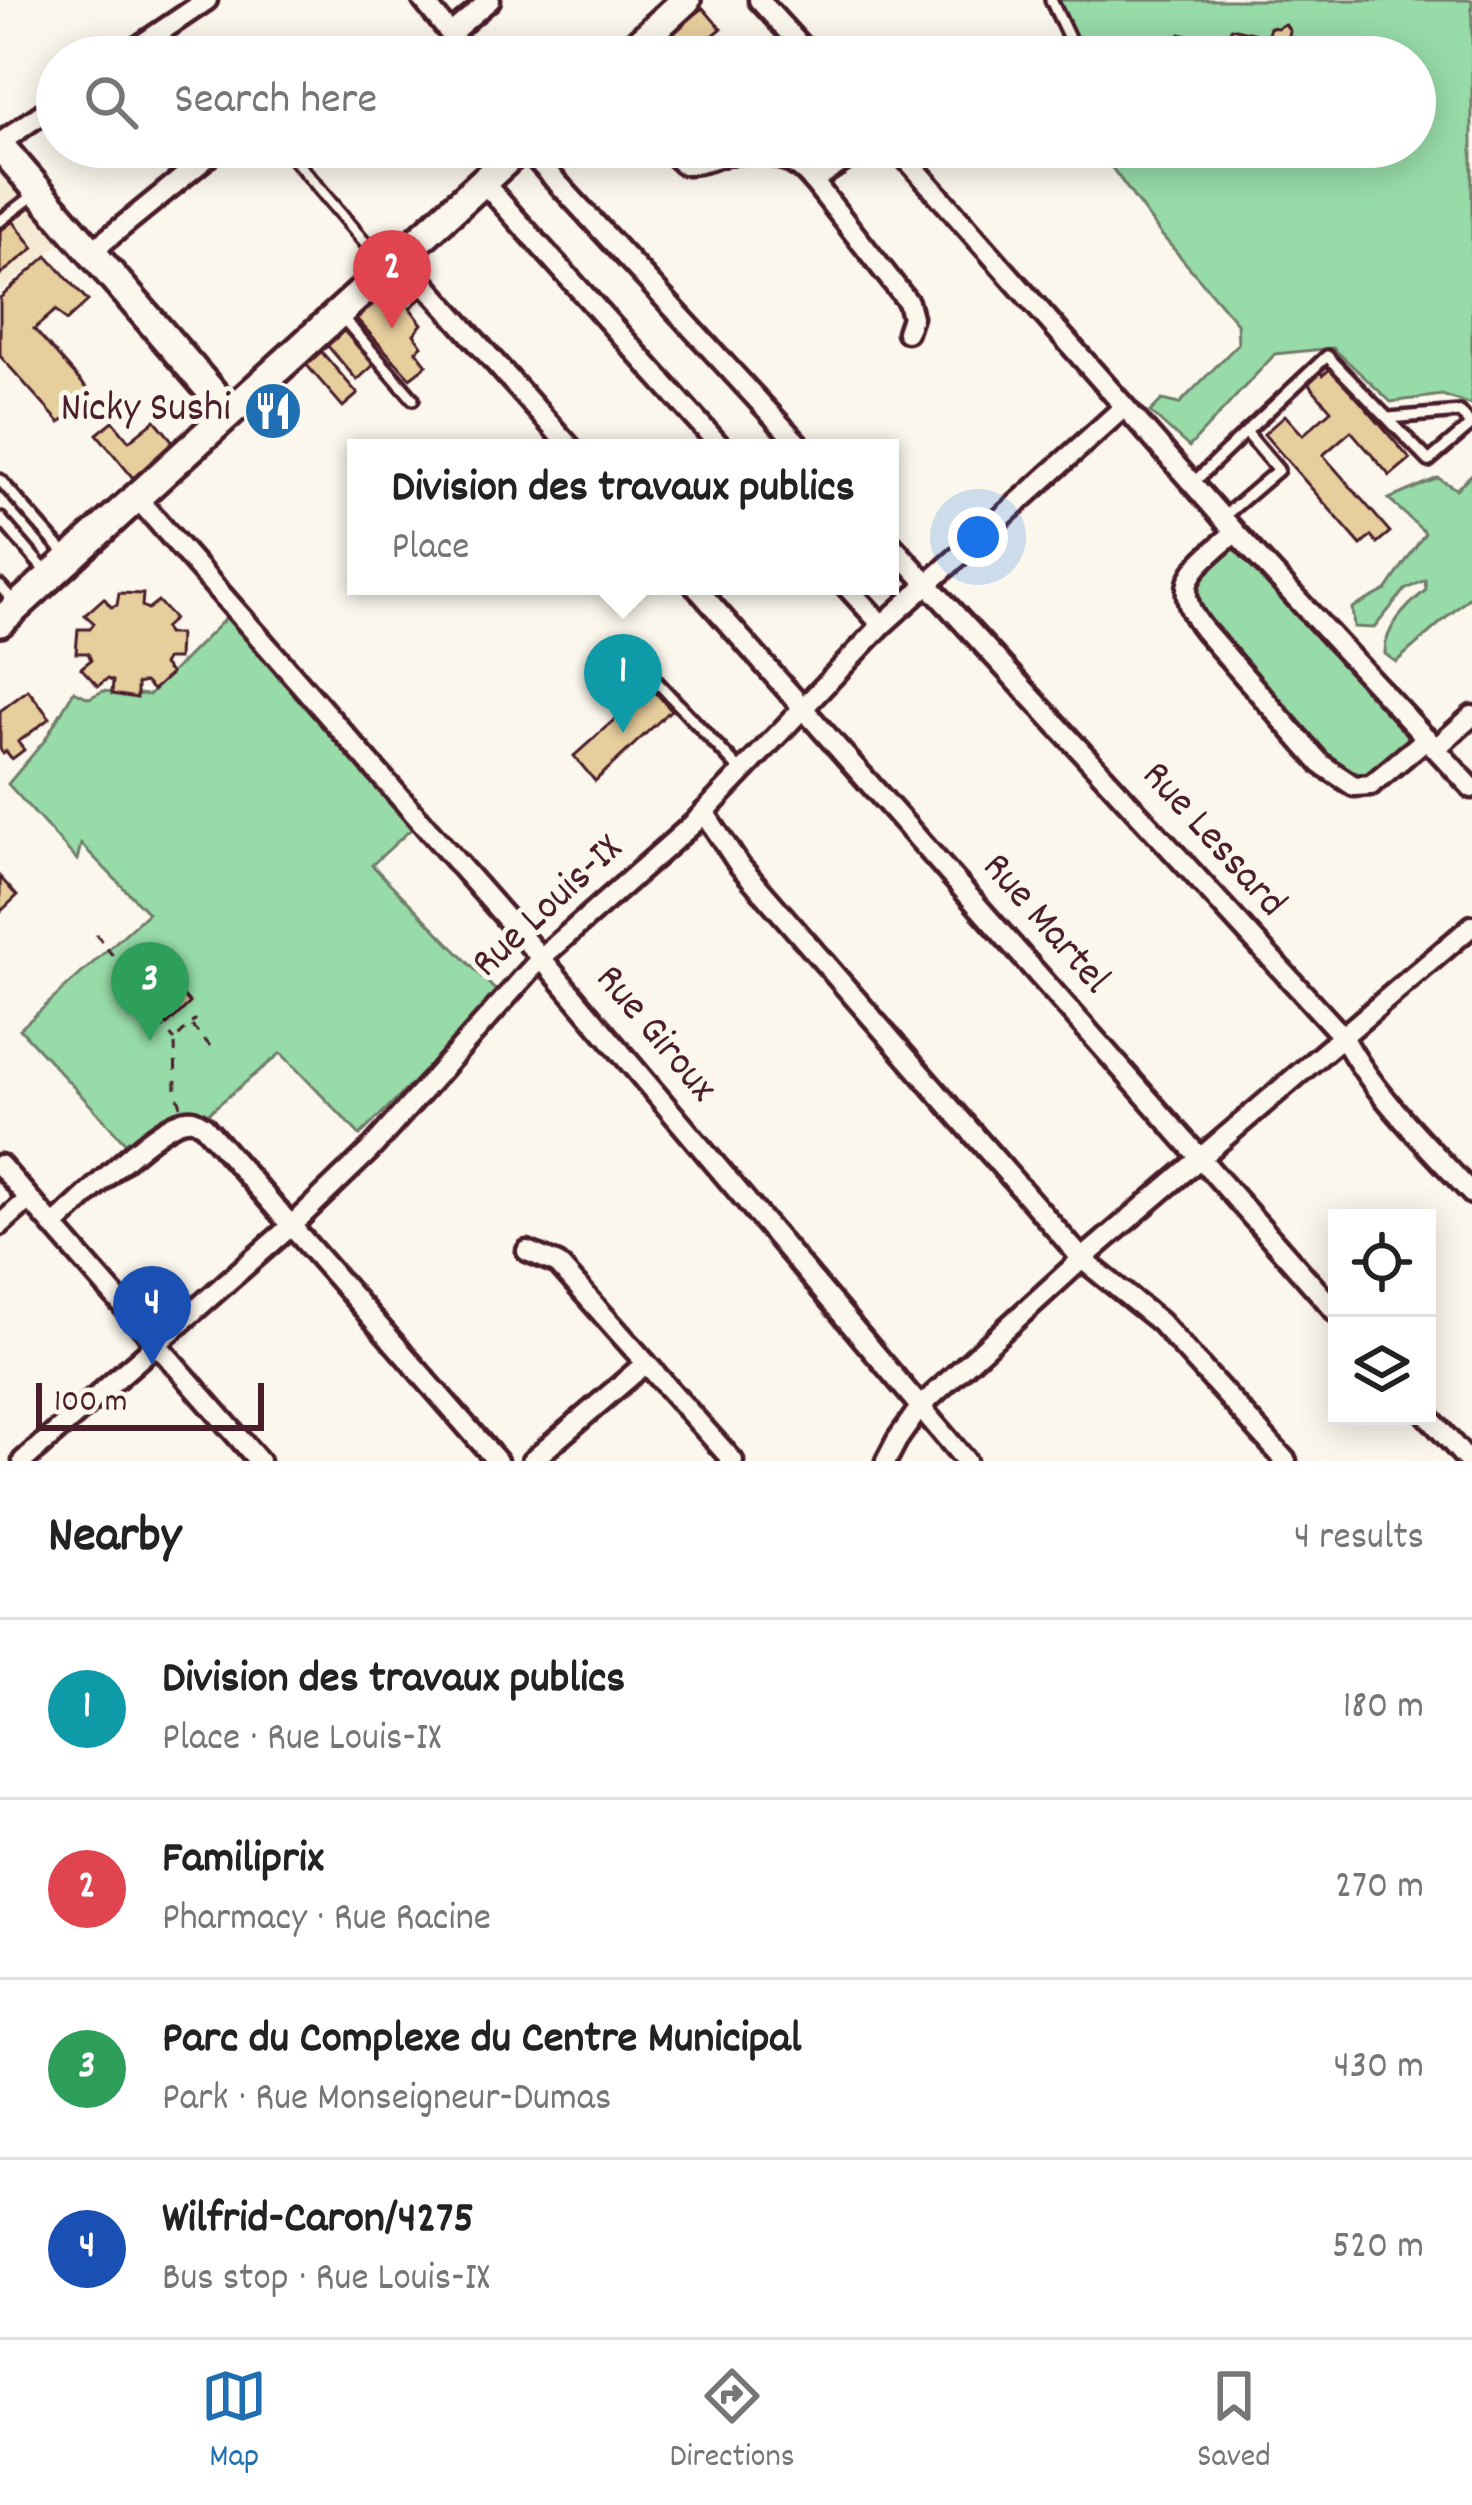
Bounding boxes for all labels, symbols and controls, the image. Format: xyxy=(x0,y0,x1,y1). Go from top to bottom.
search box xyxy=(36,36,1436,168)
icon: search xyxy=(78,69,144,135)
text: Search here xyxy=(174,70,377,134)
pin: 2 xyxy=(353,230,431,329)
restaurant icon: Nicky Sushi xyxy=(242,380,304,442)
place label: Nicky Sushi xyxy=(61,381,231,441)
popup xyxy=(347,439,899,595)
text: Division des travaux publics xyxy=(391,458,855,522)
your location xyxy=(948,507,1008,567)
text: Place xyxy=(391,522,470,577)
pin: 1 xyxy=(584,634,662,733)
street label: Rue Lessard xyxy=(1125,749,1299,933)
street label: Rue Louis-IX xyxy=(460,822,638,994)
street label: Rue Martel xyxy=(965,841,1123,1009)
pin: 3 xyxy=(111,942,189,1041)
street label: Rue Giroux xyxy=(578,953,730,1117)
map controls xyxy=(1328,1209,1436,1425)
button: locate xyxy=(1328,1209,1436,1317)
pin: 4 xyxy=(113,1266,191,1365)
button: layers xyxy=(1328,1317,1436,1425)
scale bar xyxy=(36,1377,264,1430)
text: 100 m xyxy=(54,1380,127,1427)
text: Nearby xyxy=(48,1503,181,1575)
text: 4 results xyxy=(1294,1512,1424,1567)
text: Division des travaux publics xyxy=(162,1649,625,1713)
text: 1 xyxy=(83,1681,91,1736)
text: 180 m xyxy=(1343,1681,1424,1736)
text: Place · Rue Louis-IX xyxy=(162,1713,442,1768)
text: Familiprix xyxy=(162,1829,324,1893)
text: 2 xyxy=(78,1861,96,1916)
text: 270 m xyxy=(1335,1861,1424,1916)
text: Pharmacy · Rue Racine xyxy=(162,1893,491,1948)
text: Parc du Complexe du Centre Municipal xyxy=(162,2009,801,2073)
text: 3 xyxy=(78,2041,96,2096)
text: 430 m xyxy=(1334,2041,1424,2096)
text: Park · Rue Monseigneur-Dumas xyxy=(162,2073,611,2128)
text: Wilfrid-Caron/4275 xyxy=(162,2189,474,2253)
text: 4 xyxy=(79,2221,95,2276)
text: 520 m xyxy=(1332,2221,1424,2276)
text: Bus stop · Rue Louis-IX xyxy=(162,2253,490,2308)
tab: Map xyxy=(201,2363,267,2482)
tab: Directions xyxy=(670,2363,795,2482)
tab: Saved xyxy=(1197,2363,1271,2482)

